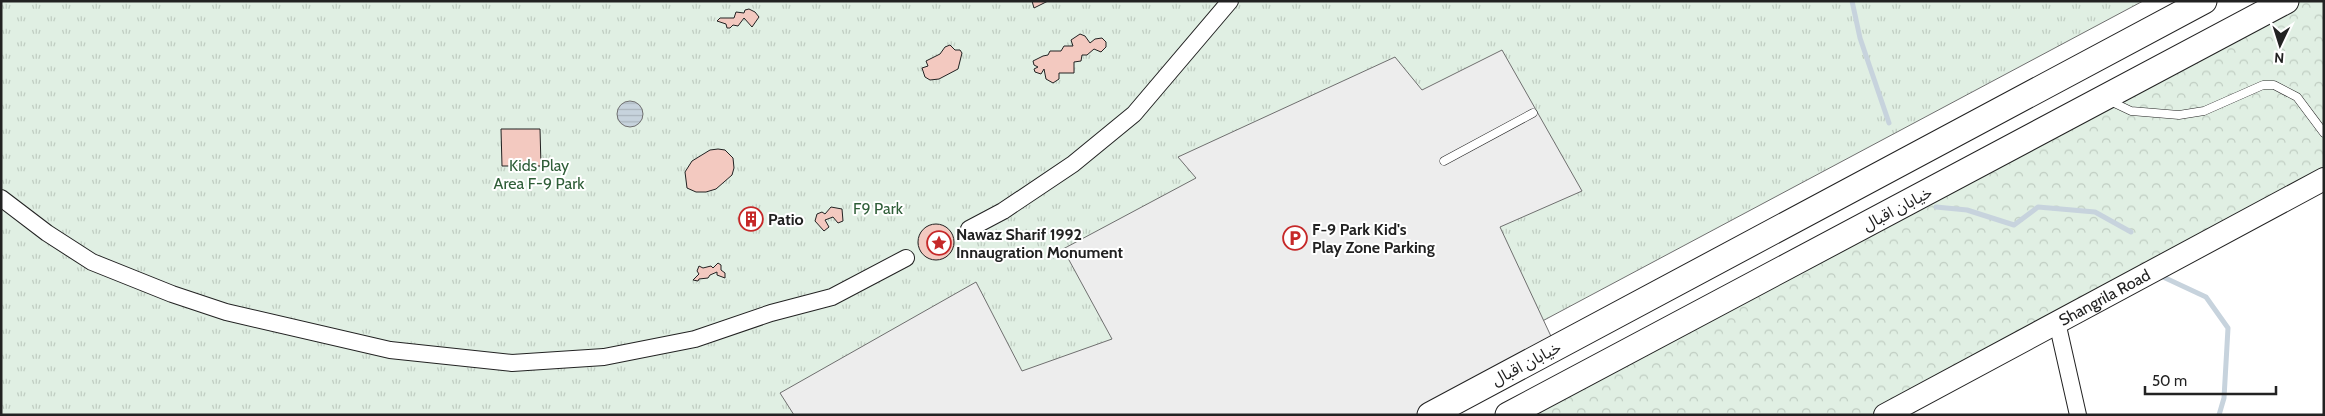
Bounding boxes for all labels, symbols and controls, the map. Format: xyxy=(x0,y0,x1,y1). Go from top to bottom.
north arrow xyxy=(2255,20,2305,70)
text: N xyxy=(2274,49,2285,67)
park label: Kids Play Area F-9 Park xyxy=(494,156,585,193)
street label: خیابان اقبال xyxy=(1859,182,1936,236)
park label: F9 Park xyxy=(853,199,904,218)
building icon: Patio xyxy=(738,206,764,232)
place label: Patio xyxy=(768,210,804,229)
place label: F-9 Park Kid's Play Zone Parking xyxy=(1312,220,1435,257)
place label: Nawaz Sharif 1992 Innaugration Monument xyxy=(956,225,1123,262)
parking icon: F-9 Park Kid's Play Zone Parking xyxy=(1282,225,1308,251)
place icon: Nawaz Sharif 1992 Innaugration Monument xyxy=(926,230,952,256)
street label: Shangrila Road xyxy=(2056,265,2153,330)
street label: خیابان اقبال xyxy=(1488,337,1565,391)
scale bar xyxy=(2145,364,2276,396)
text: 50 m xyxy=(2152,372,2187,390)

